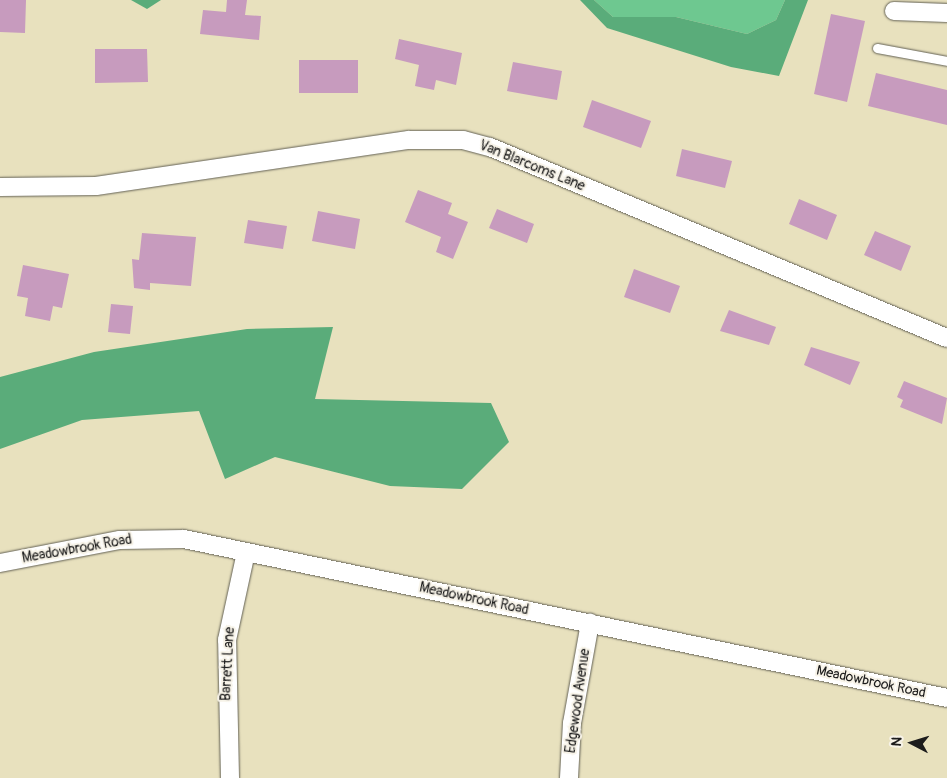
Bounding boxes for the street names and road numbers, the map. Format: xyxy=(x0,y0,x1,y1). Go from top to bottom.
street label: Van Blarcoms Lane xyxy=(477,137,587,195)
street label: Meadowbrook Road xyxy=(21,531,133,567)
street label: Meadowbrook Road xyxy=(418,579,530,619)
street label: Barrett Lane xyxy=(218,627,238,701)
street label: Edgewood Avenue xyxy=(562,648,594,754)
street label: Meadowbrook Road xyxy=(815,662,927,702)

